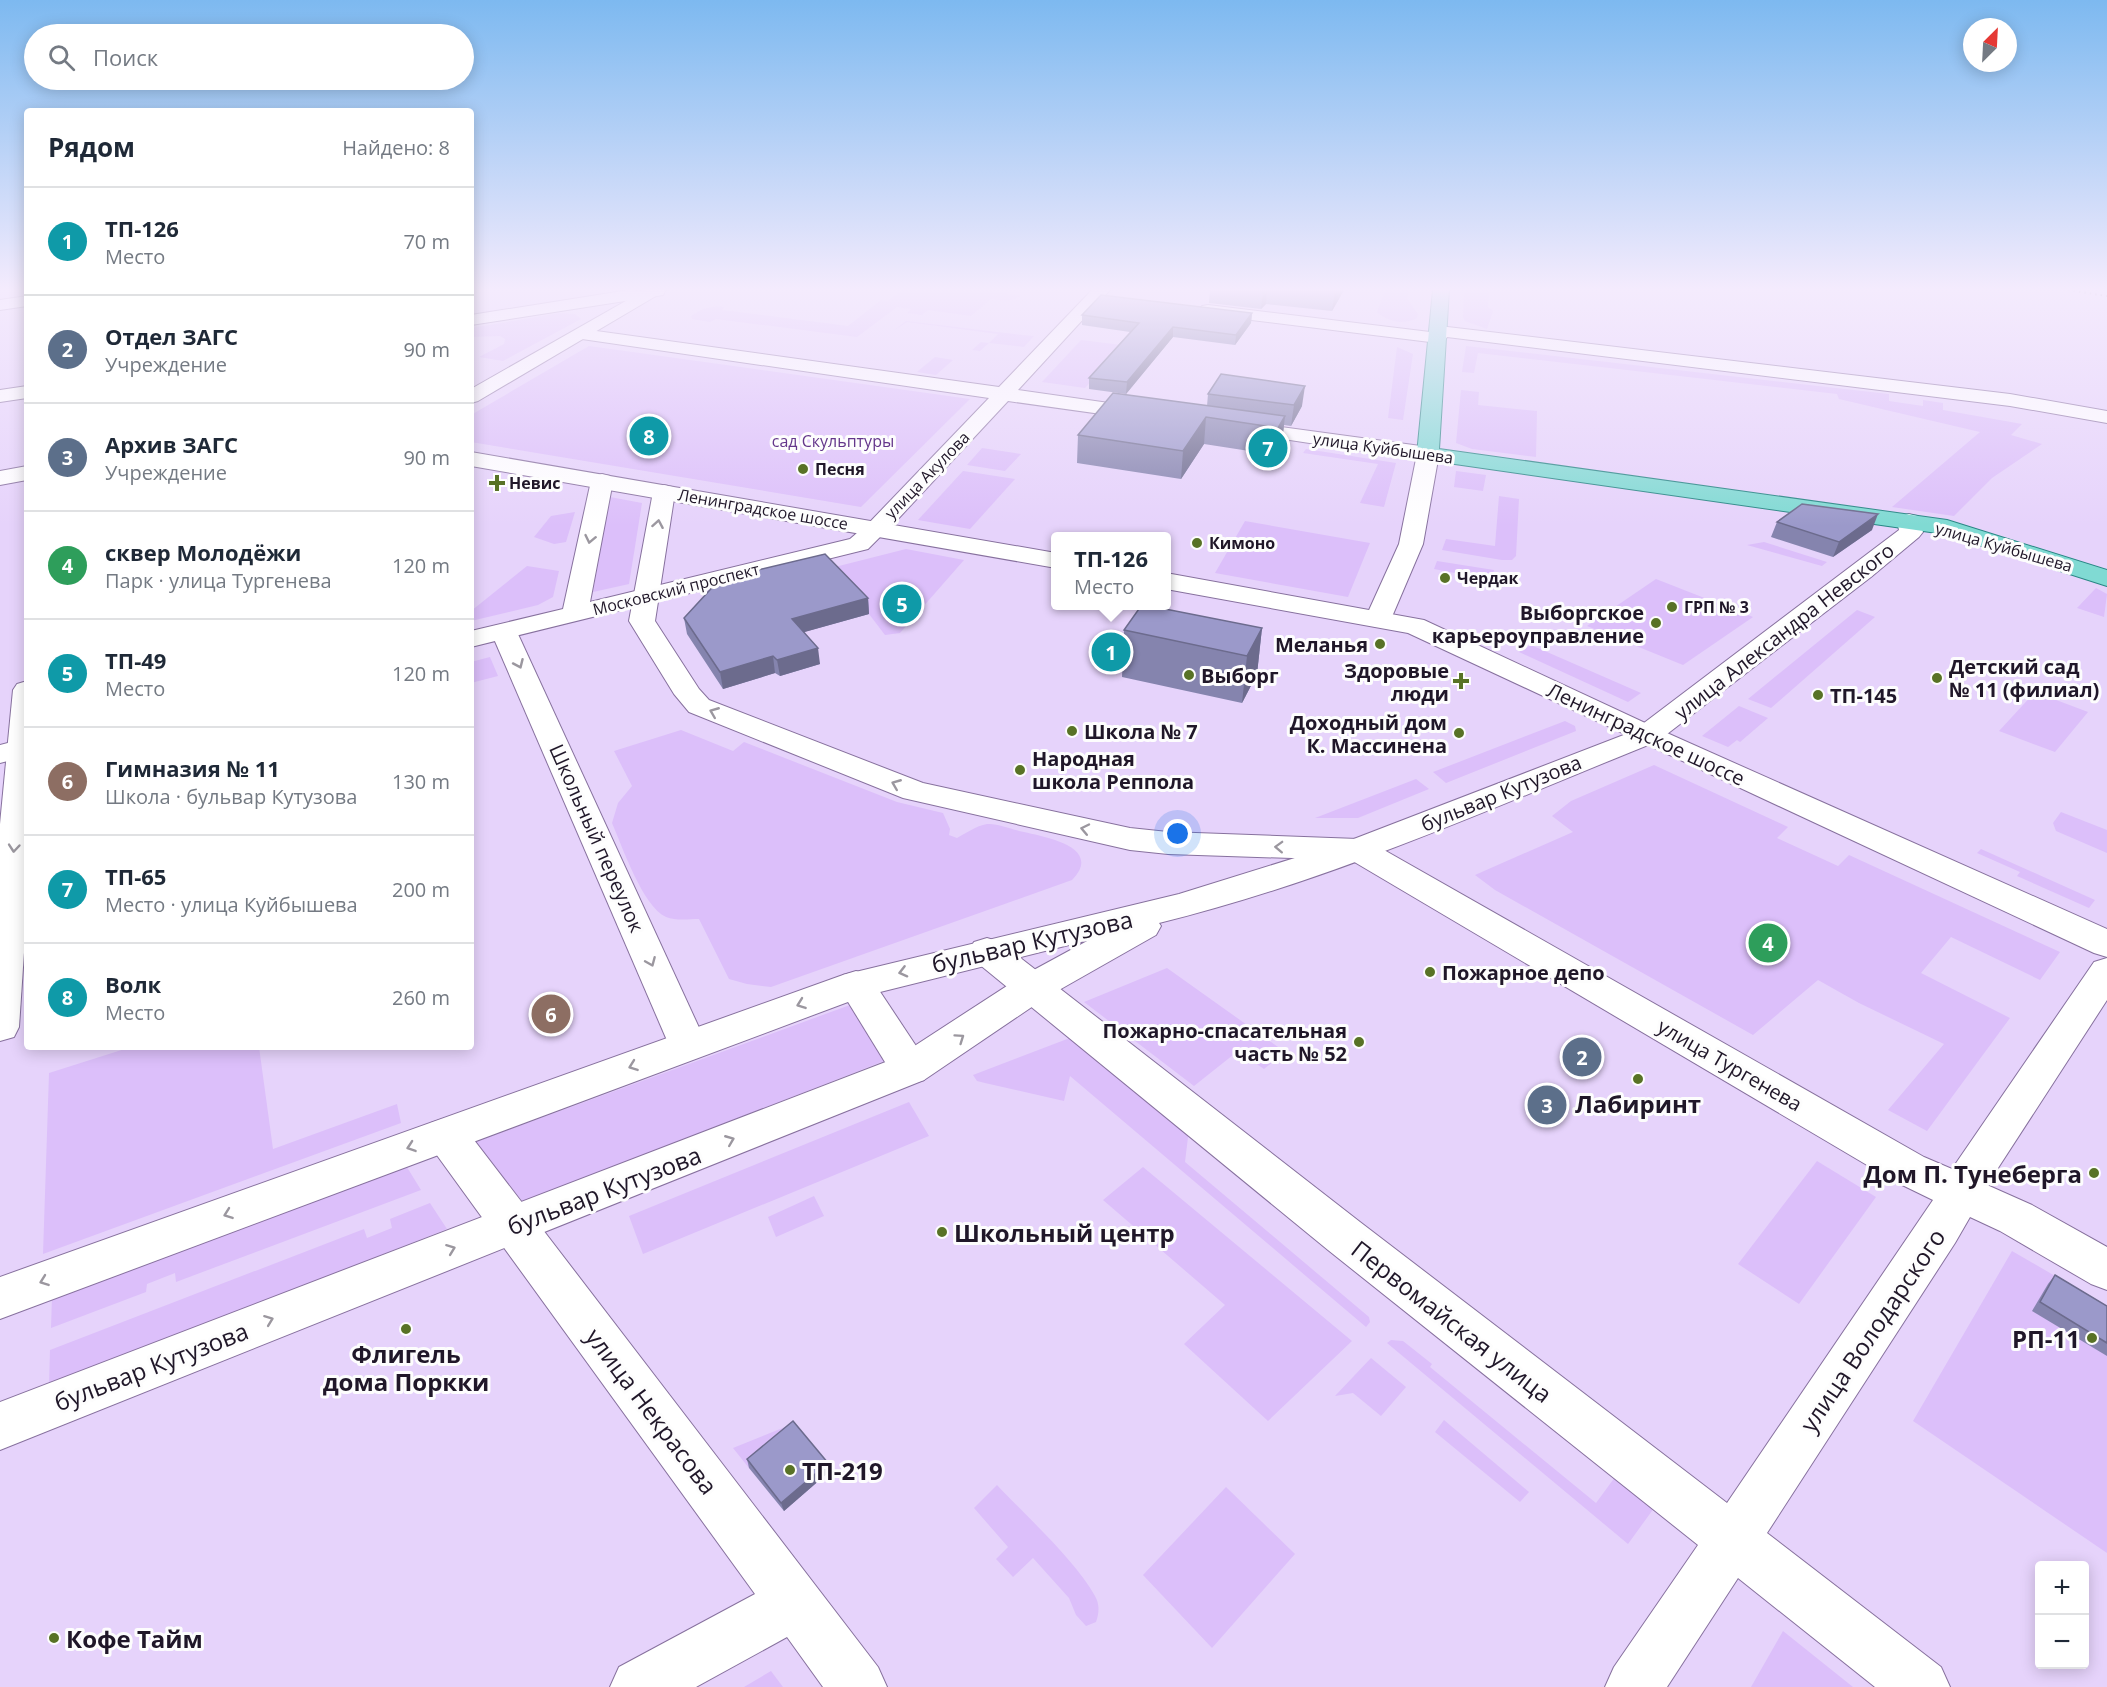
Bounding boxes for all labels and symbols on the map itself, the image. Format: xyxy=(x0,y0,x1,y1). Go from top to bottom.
north arrow xyxy=(1963,18,2017,72)
pin: 8 xyxy=(630,414,668,458)
street label: улица Акулова xyxy=(880,426,974,524)
pin: 7 xyxy=(1248,426,1288,470)
street label: улица Куйбышева xyxy=(1311,427,1455,469)
park label: сад Скульптуры xyxy=(772,430,894,452)
place label: Песня xyxy=(815,458,865,480)
marker: Песня xyxy=(796,462,810,476)
place label: Невис xyxy=(509,472,561,494)
marker: Невис xyxy=(490,476,504,490)
street label: Ленинградское шоссе xyxy=(676,483,850,535)
street label: улица Куйбышева xyxy=(1933,517,2075,577)
one-way arrow xyxy=(652,519,664,528)
place label: Кимоно xyxy=(1209,532,1275,554)
one-way arrow xyxy=(584,533,597,543)
marker: Кимоно xyxy=(1190,536,1204,550)
street label: улица Александра Невского xyxy=(1668,537,1900,725)
street label: Московский проспект xyxy=(590,558,762,620)
place label: Чердак xyxy=(1457,567,1519,589)
marker: Чердак xyxy=(1438,571,1452,585)
pin: 5 xyxy=(882,582,922,626)
place label: ГРП № 3 xyxy=(1684,596,1749,618)
place label: Выборгское карьероуправление xyxy=(1432,599,1644,649)
marker: ГРП № 3 xyxy=(1665,600,1679,614)
marker: Выборгское карьероуправление xyxy=(1649,616,1663,630)
pin: 1 xyxy=(1092,630,1130,674)
place label: Меланья xyxy=(1275,631,1368,658)
marker: Меланья xyxy=(1373,637,1387,651)
place label: Детский сад № 11 (филиал) xyxy=(1949,653,2099,703)
place label: Здоровые люди xyxy=(1344,657,1449,707)
one-way arrow xyxy=(512,658,524,669)
place label: Выборг xyxy=(1201,662,1279,689)
marker: Выборг xyxy=(1182,668,1196,682)
marker: Детский сад № 11 (филиал) xyxy=(1930,671,1944,685)
marker: Здоровые люди xyxy=(1454,674,1468,688)
street label: Ленинградское шоссе xyxy=(1543,676,1749,792)
place label: ТП-145 xyxy=(1830,682,1897,709)
marker: ТП-145 xyxy=(1811,688,1825,702)
one-way arrow xyxy=(710,707,720,720)
place label: Доходный дом К. Массинена xyxy=(1290,709,1447,759)
place label: Школа № 7 xyxy=(1084,718,1198,745)
marker: Школа № 7 xyxy=(1065,724,1079,738)
marker: Доходный дом К. Массинена xyxy=(1452,726,1466,740)
street label: Школьный переулок xyxy=(543,740,651,937)
place label: Народная школа Реппола xyxy=(1032,745,1194,795)
street label: бульвар Кутузова xyxy=(1417,748,1585,838)
marker: Народная школа Реппола xyxy=(1013,763,1027,777)
one-way arrow xyxy=(891,779,902,791)
your location xyxy=(1163,819,1192,848)
one-way arrow xyxy=(1080,823,1090,836)
one-way arrow xyxy=(1274,840,1283,853)
one-way arrow xyxy=(8,844,21,853)
street label: бульвар Кутузова xyxy=(928,902,1136,980)
pin: 4 xyxy=(1748,920,1788,966)
one-way arrow xyxy=(643,955,655,966)
place label: Пожарное депо xyxy=(1442,959,1605,986)
one-way arrow xyxy=(898,965,908,977)
marker: Пожарное депо xyxy=(1423,965,1437,979)
pin: 6 xyxy=(532,992,570,1036)
one-way arrow xyxy=(796,997,807,1009)
street label: улица Тургенева xyxy=(1653,1013,1807,1117)
place label: Пожарно-спасательная часть № 52 xyxy=(1102,1017,1347,1067)
one-way arrow xyxy=(953,1034,964,1045)
pin: 2 xyxy=(1562,1034,1602,1080)
marker: Пожарно-спасательная часть № 52 xyxy=(1352,1035,1366,1049)
one-way arrow xyxy=(628,1058,639,1071)
marker: Лабиринт xyxy=(1631,1072,1645,1086)
pin: 3 xyxy=(1528,1082,1566,1128)
place label: Лабиринт xyxy=(1575,1087,1701,1120)
one-way arrow xyxy=(724,1135,735,1147)
street label: бульвар Кутузова xyxy=(502,1138,706,1242)
one-way arrow xyxy=(406,1139,417,1152)
place label: Дом П. Тунеберга xyxy=(1863,1157,2082,1190)
marker: Дом П. Тунеберга xyxy=(2087,1166,2101,1180)
one-way arrow xyxy=(223,1206,233,1219)
place label: Школьный центр xyxy=(954,1216,1175,1249)
street label: улица Володарского xyxy=(1792,1222,1952,1438)
marker: Школьный центр xyxy=(935,1225,949,1239)
street label: Первомайская улица xyxy=(1345,1232,1559,1410)
one-way arrow xyxy=(445,1244,456,1256)
one-way arrow xyxy=(40,1273,50,1286)
street label: бульвар Кутузова xyxy=(49,1314,253,1418)
one-way arrow xyxy=(263,1315,274,1327)
street label: улица Некрасова xyxy=(579,1321,725,1501)
marker: Флигель дома Поркки xyxy=(399,1322,413,1336)
place label: РП-11 xyxy=(2012,1322,2080,1355)
marker: РП-11 xyxy=(2085,1331,2099,1345)
place label: Флигель дома Поркки xyxy=(323,1337,489,1398)
place label: ТП-219 xyxy=(802,1454,883,1487)
marker: ТП-219 xyxy=(783,1463,797,1477)
place label: Кофе Тайм xyxy=(66,1622,203,1655)
marker: Кофе Тайм xyxy=(47,1631,61,1645)

